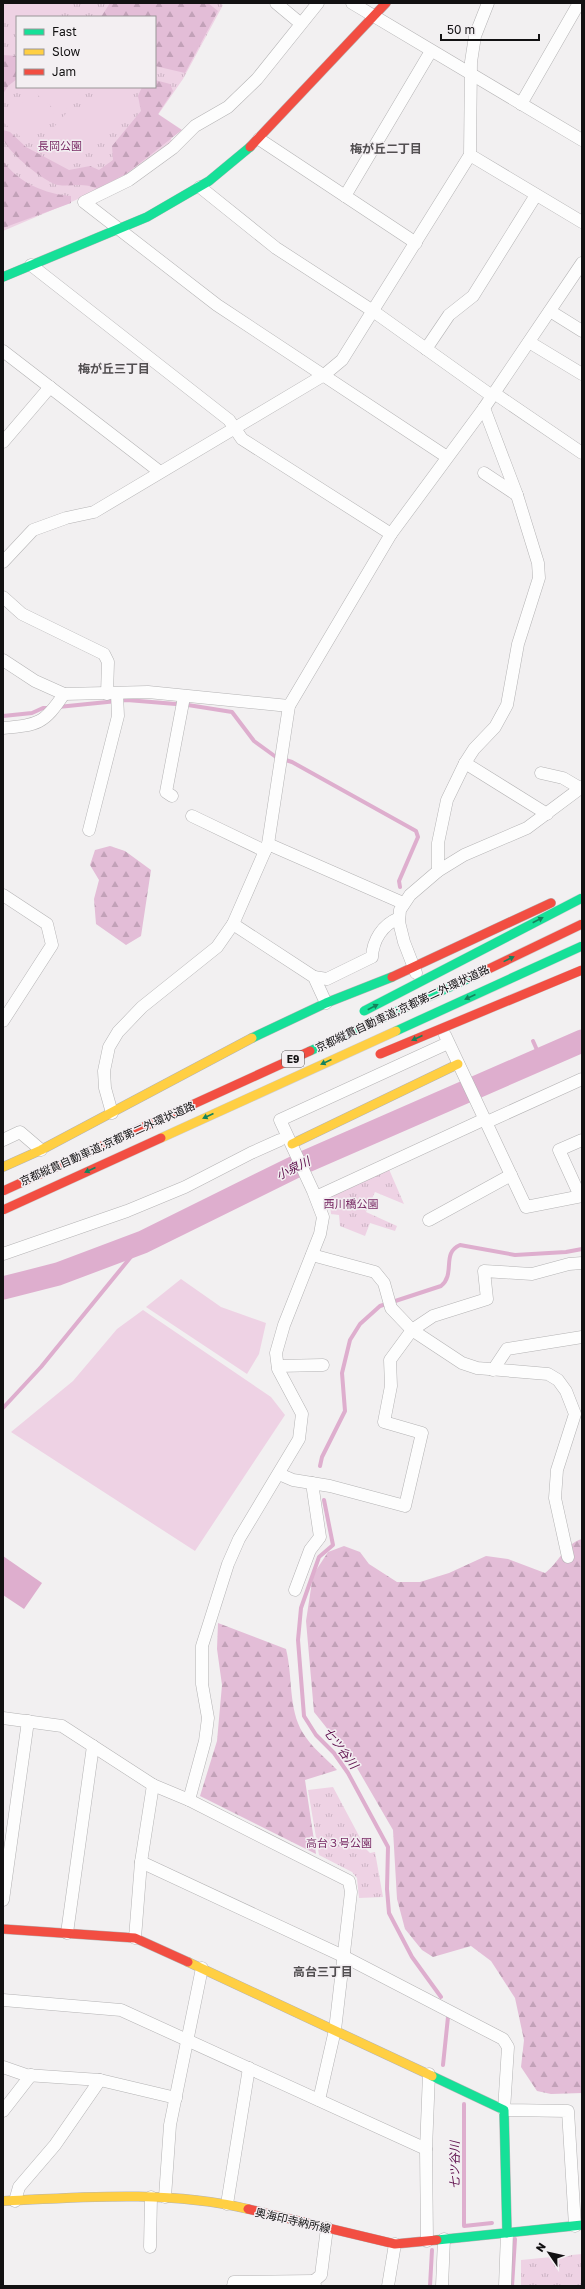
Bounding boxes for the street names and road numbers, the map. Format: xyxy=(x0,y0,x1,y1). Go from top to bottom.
street label: 京都縦貫自動車道;京都第二外環状道路 xyxy=(313,962,491,1054)
road number: E9 xyxy=(282,1051,304,1067)
street label: 京都縦貫自動車道;京都第二外環状道路 xyxy=(17,1098,197,1188)
street label: 奥海印寺納所線 xyxy=(254,2205,332,2235)

